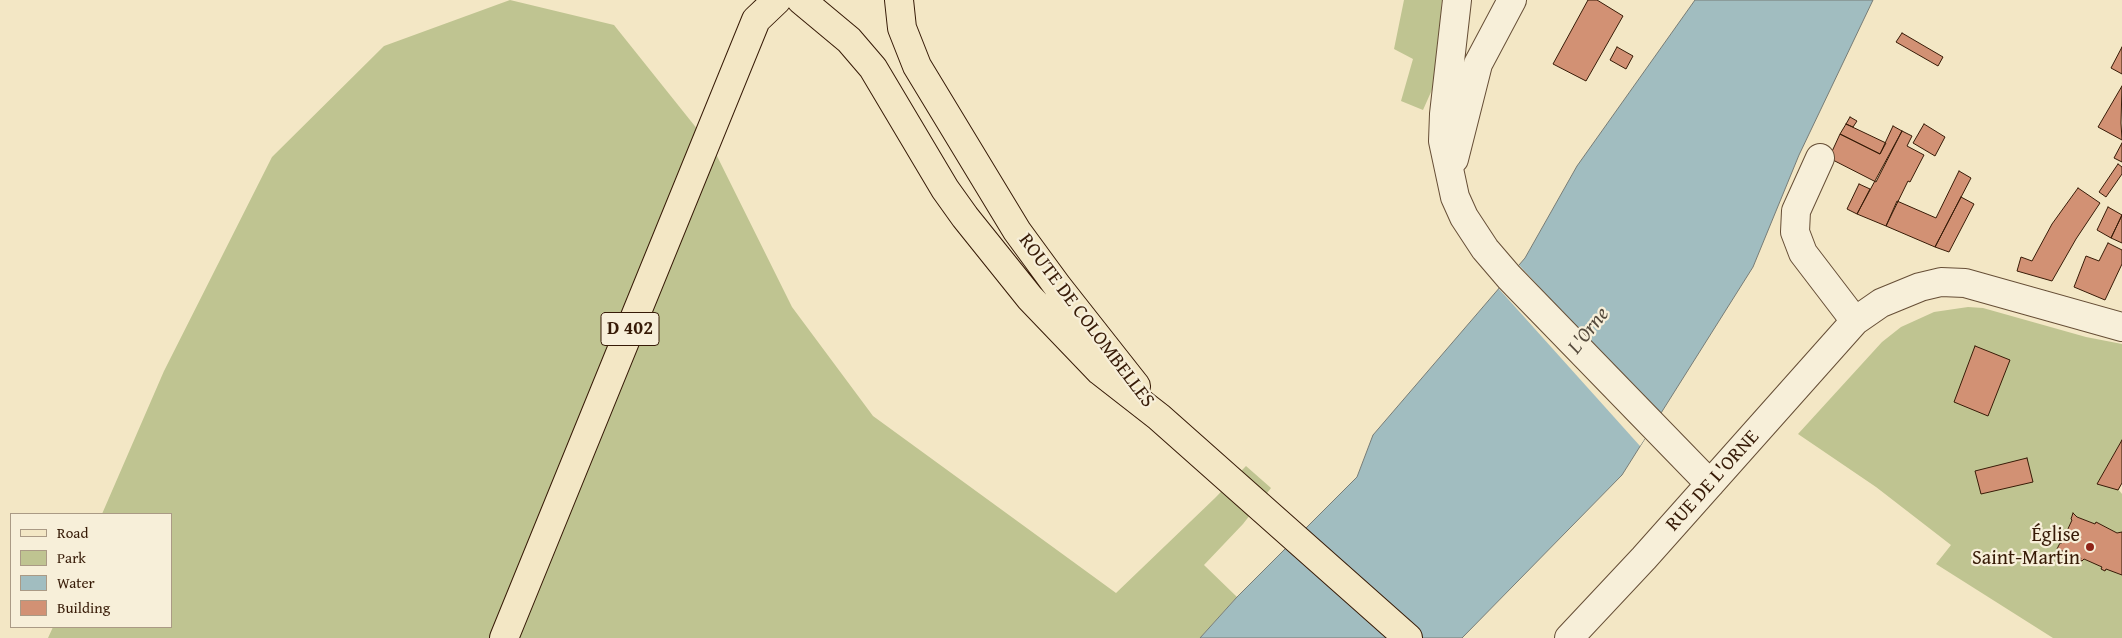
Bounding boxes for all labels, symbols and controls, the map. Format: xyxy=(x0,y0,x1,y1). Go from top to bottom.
street label: ROUTE DE COLOMBELLES xyxy=(1013,229,1159,413)
water label: L'Orne xyxy=(1563,303,1615,359)
road number: D 402 xyxy=(601,312,659,346)
street label: RUE DE L'ORNE xyxy=(1661,426,1765,536)
legend xyxy=(10,513,172,628)
text: Road xyxy=(57,522,88,543)
place label: Église Saint-Martin xyxy=(1972,524,2080,571)
marker: Église Saint-Martin xyxy=(2084,541,2096,553)
text: Park xyxy=(57,547,86,568)
text: Water xyxy=(57,572,95,593)
text: Building xyxy=(57,597,110,618)

